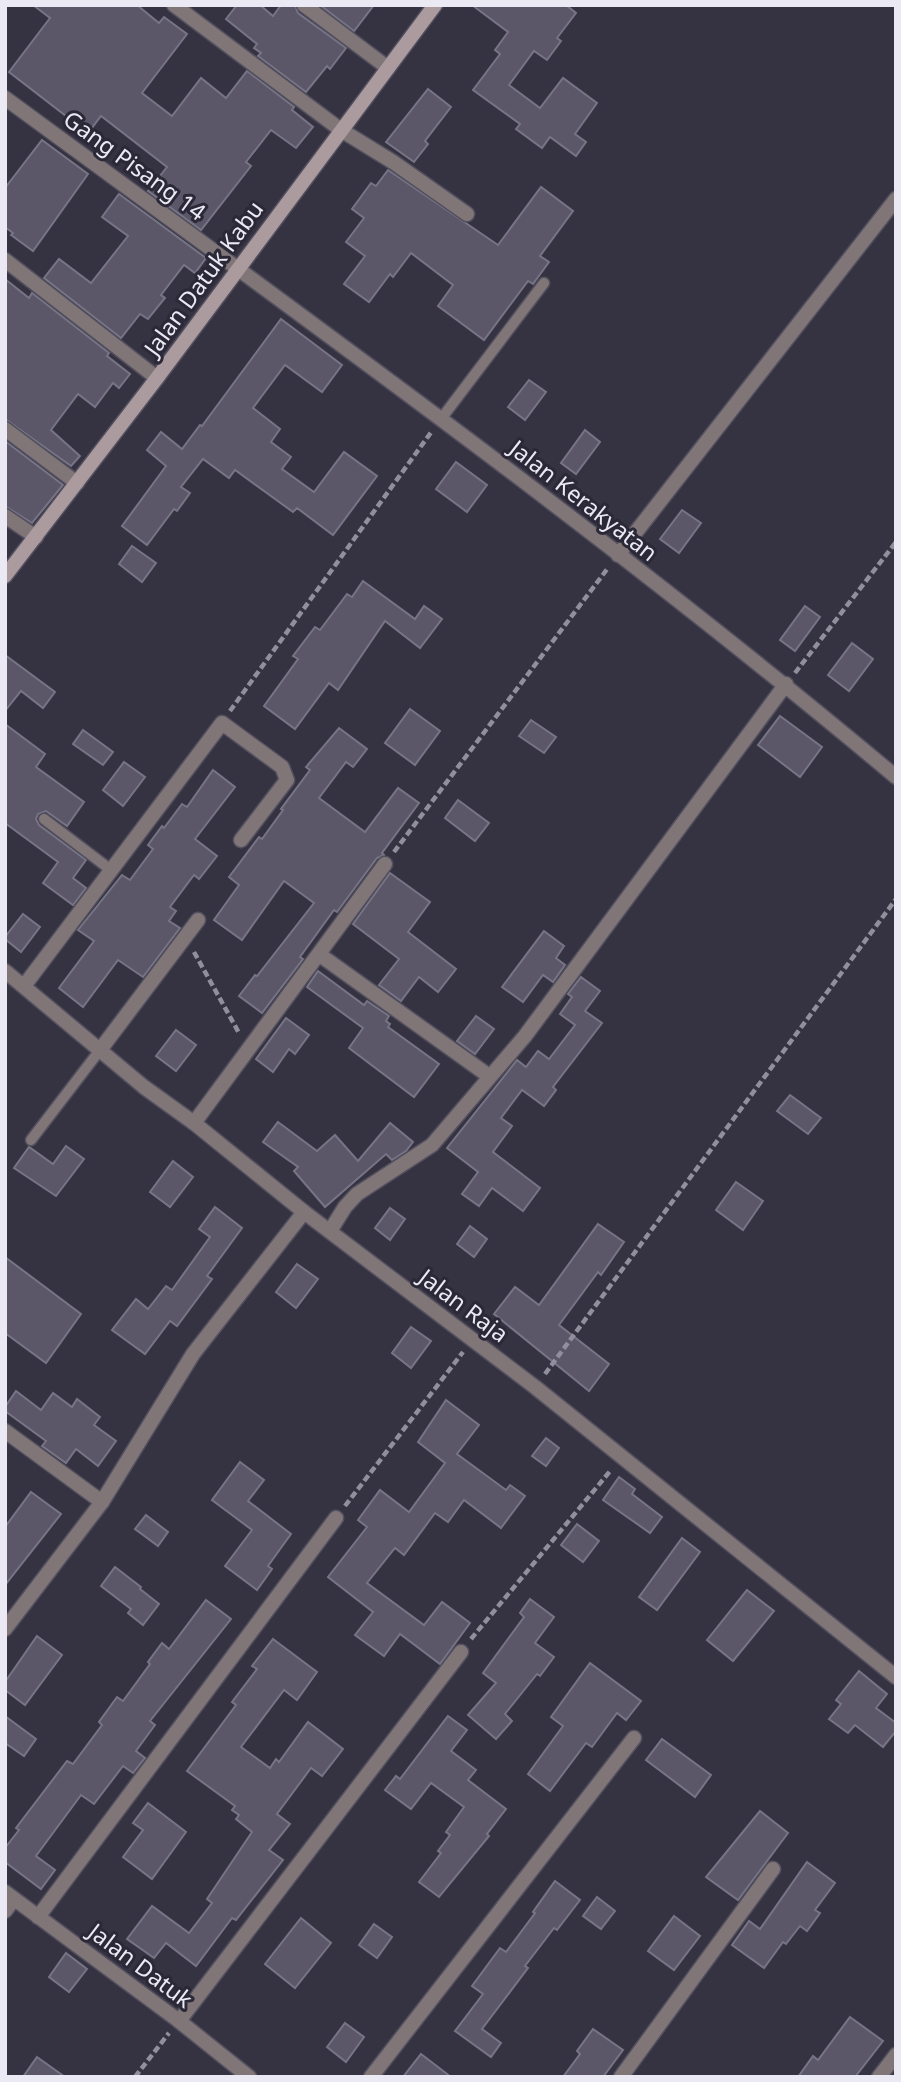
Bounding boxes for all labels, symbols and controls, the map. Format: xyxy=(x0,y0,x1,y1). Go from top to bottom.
street label: Gang Pisang 14 xyxy=(57,103,213,227)
street label: Jalan Datuk Kabu xyxy=(135,194,270,364)
street label: Jalan Kerakyatan xyxy=(502,431,665,568)
street label: Jalan Raja xyxy=(411,1260,515,1349)
street label: Jalan Datuk xyxy=(81,1914,200,2015)

